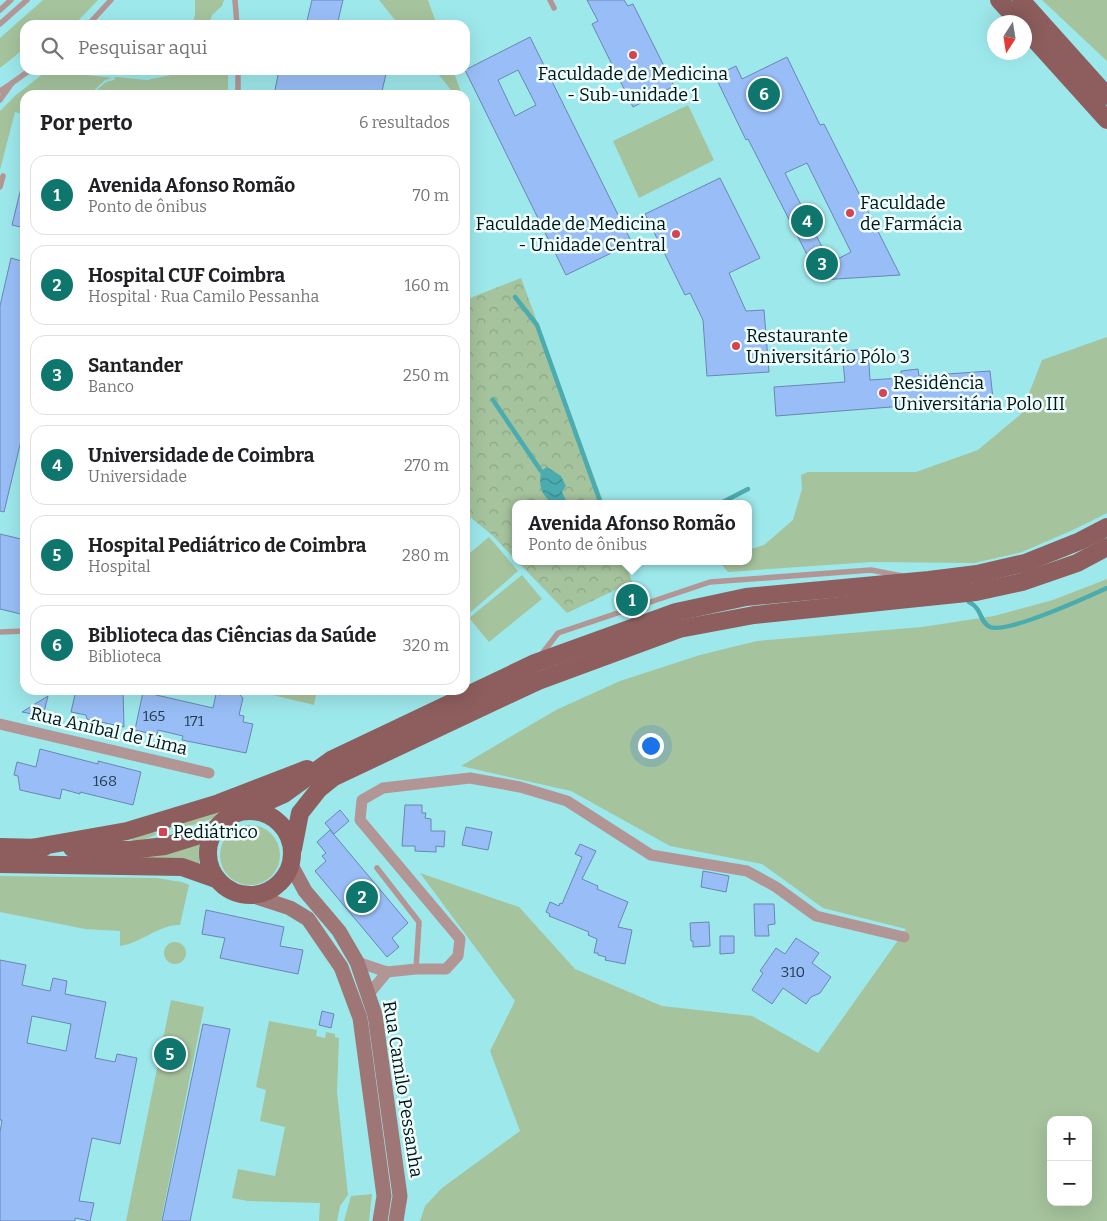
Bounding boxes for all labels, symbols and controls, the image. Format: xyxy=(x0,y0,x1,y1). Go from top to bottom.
north arrow xyxy=(987,15,1032,60)
search box xyxy=(20,20,470,75)
icon: search xyxy=(38,34,66,62)
text: Pesquisar aqui xyxy=(78,36,207,59)
marker: Faculdade de Medicina - Sub-unidade 1 xyxy=(627,49,639,61)
place label: Faculdade de Medicina - Sub-unidade 1 xyxy=(538,63,728,106)
pin: 6 xyxy=(748,75,780,113)
text: Por perto xyxy=(40,110,133,136)
text: 6 resultados xyxy=(359,113,450,132)
text: Avenida Afonso Romão xyxy=(88,174,295,197)
text: 1 xyxy=(54,186,60,205)
text: 70 m xyxy=(413,186,449,205)
place label: Faculdade de Farmácia xyxy=(860,192,962,235)
text: Ponto de ônibus xyxy=(88,197,207,216)
pin: 4 xyxy=(791,202,823,240)
marker: Faculdade de Farmácia xyxy=(844,207,856,219)
place label: Faculdade de Medicina - Unidade Central xyxy=(476,213,666,256)
marker: Faculdade de Medicina - Unidade Central xyxy=(670,228,682,240)
pin: 3 xyxy=(806,245,838,283)
text: Hospital CUF Coimbra xyxy=(88,264,285,287)
text: 2 xyxy=(52,276,62,295)
text: 160 m xyxy=(404,276,449,295)
text: Hospital · Rua Camilo Pessanha xyxy=(88,287,319,306)
place label: Restaurante Universitário Pólo 3 xyxy=(746,325,910,368)
marker: Restaurante Universitário Pólo 3 xyxy=(730,340,742,352)
text: Santander xyxy=(88,354,183,377)
text: 3 xyxy=(52,366,62,385)
text: 250 m xyxy=(403,366,449,385)
place label: Residência Universitária Polo III xyxy=(893,372,1065,415)
text: Banco xyxy=(88,377,134,396)
marker: Residência Universitária Polo III xyxy=(877,387,889,399)
text: Universidade de Coimbra xyxy=(88,444,314,467)
text: 4 xyxy=(52,456,62,475)
text: 270 m xyxy=(404,456,449,475)
text: Universidade xyxy=(88,467,187,486)
popup xyxy=(512,500,752,565)
text: Avenida Afonso Romão xyxy=(528,512,736,535)
text: Hospital Pediátrico de Coimbra xyxy=(88,534,366,557)
text: Ponto de ônibus xyxy=(528,535,647,554)
text: 5 xyxy=(53,546,61,565)
text: 280 m xyxy=(402,546,449,565)
text: Hospital xyxy=(88,557,151,576)
pin: 1 xyxy=(616,581,648,619)
text: Biblioteca das Ciências da Saúde xyxy=(88,624,377,647)
text: 6 xyxy=(52,636,62,655)
text: 320 m xyxy=(402,636,449,655)
text: Biblioteca xyxy=(88,647,162,666)
street label: Rua Aníbal de Lima xyxy=(28,702,190,760)
house number: 165 xyxy=(143,707,165,725)
house number: 171 xyxy=(184,712,204,730)
your location xyxy=(638,733,664,759)
house number: 168 xyxy=(93,772,117,790)
place label: Pediátrico xyxy=(173,821,258,843)
marker: Pediátrico xyxy=(157,826,169,838)
pin: 2 xyxy=(346,878,378,916)
house number: 310 xyxy=(781,963,805,981)
street label: Rua Camilo Pessanha xyxy=(378,999,428,1179)
pin: 5 xyxy=(154,1035,186,1073)
map controls xyxy=(1047,1116,1092,1206)
button: + xyxy=(1047,1116,1092,1161)
button: − xyxy=(1047,1161,1092,1206)

